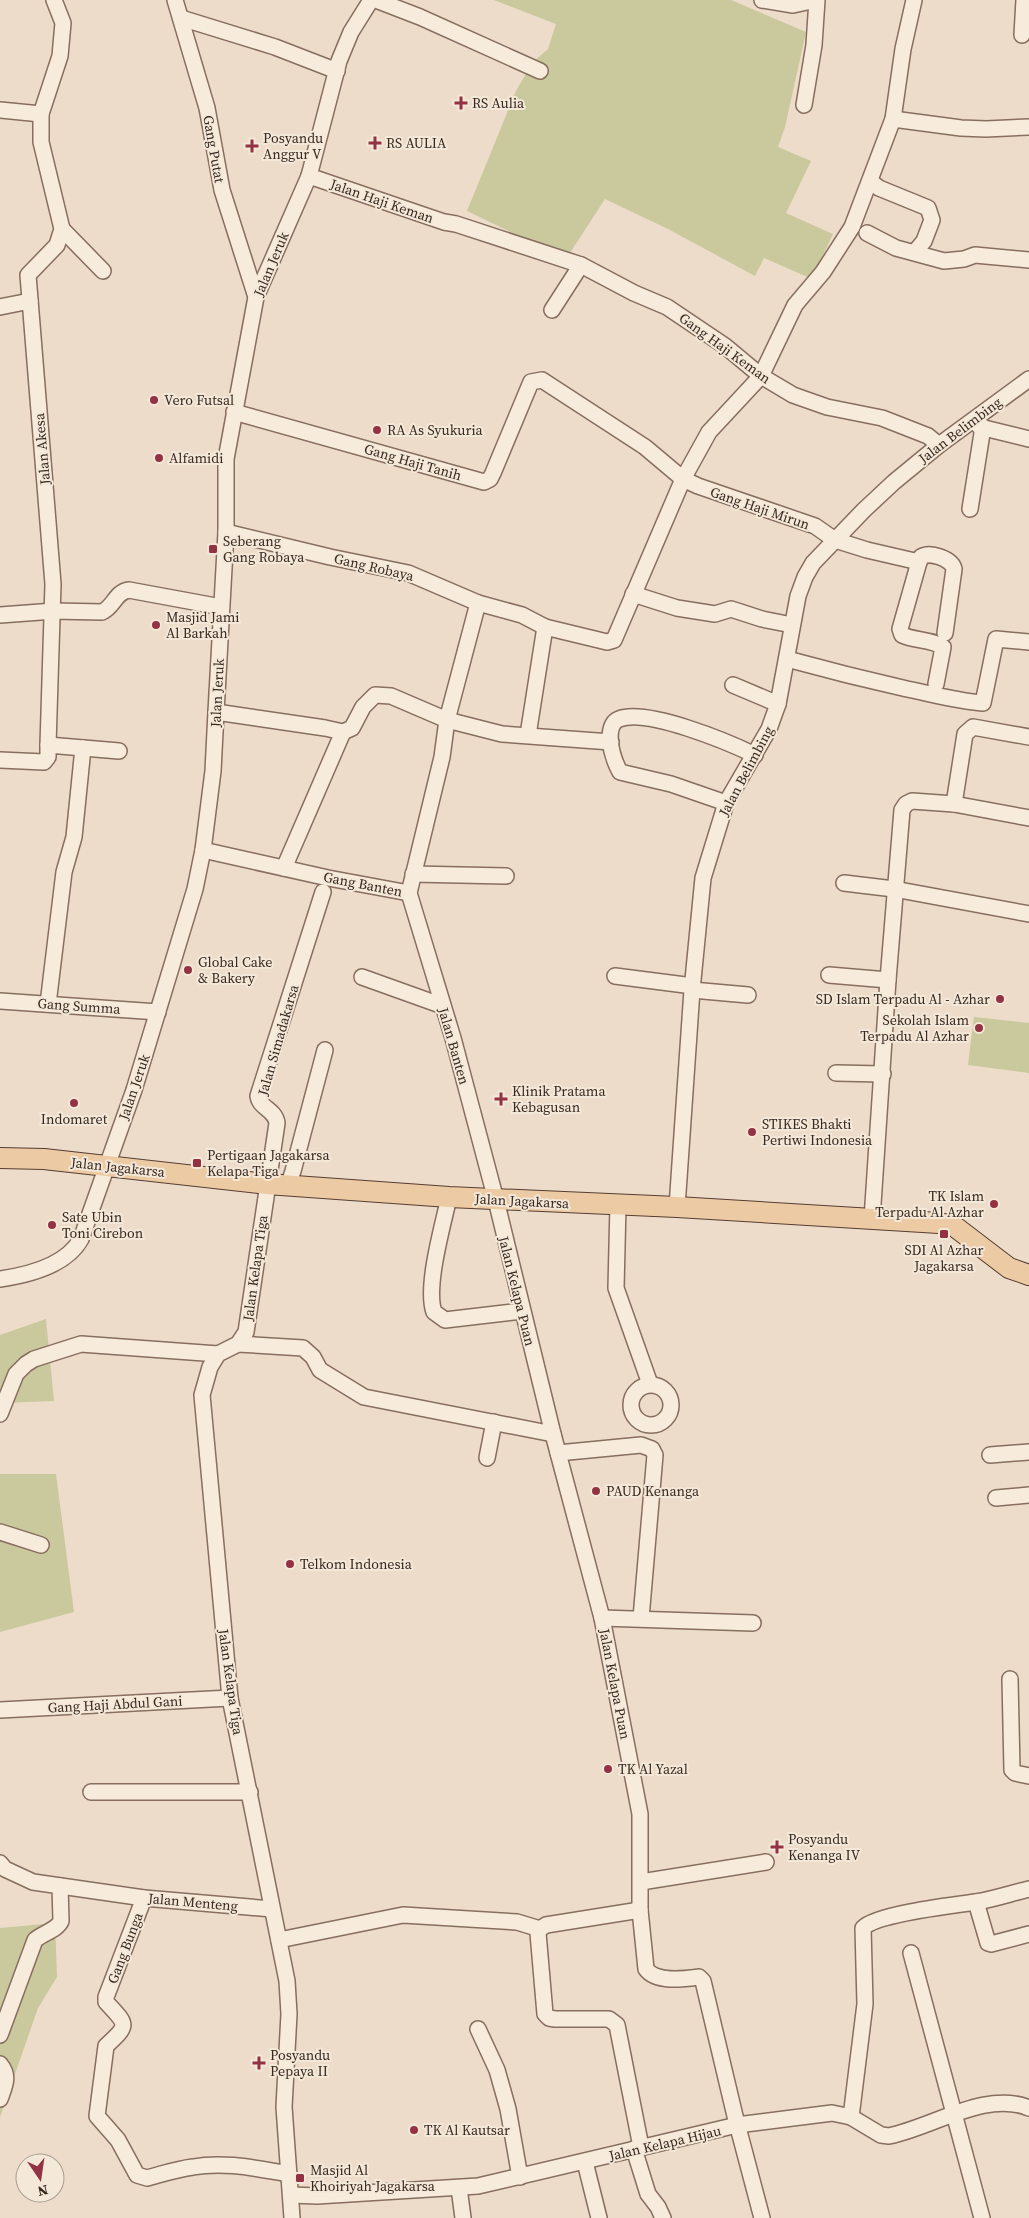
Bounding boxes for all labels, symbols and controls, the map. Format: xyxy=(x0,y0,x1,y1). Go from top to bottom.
place label: RS Aulia xyxy=(472,93,525,113)
marker: RS Aulia xyxy=(454,96,468,110)
street label: Gang Putat xyxy=(198,114,230,185)
place label: Posyandu Anggur V xyxy=(263,128,323,164)
place label: RS AULIA xyxy=(386,133,447,153)
marker: RS AULIA xyxy=(368,136,382,150)
marker: Posyandu Anggur V xyxy=(245,139,259,153)
street label: Jalan Haji Keman xyxy=(327,174,437,228)
street label: Jalan Jeruk xyxy=(248,228,294,300)
street label: Gang Haji Keman xyxy=(675,308,775,388)
place label: Vero Futsal xyxy=(164,390,234,410)
street label: Jalan Belimbing xyxy=(913,392,1006,469)
marker: Vero Futsal xyxy=(148,394,160,406)
street label: Jalan Akesa xyxy=(29,411,55,487)
place label: RA As Syukuria xyxy=(387,420,484,440)
marker: RA As Syukuria xyxy=(371,424,383,436)
street label: Gang Haji Tanih xyxy=(362,439,464,485)
place label: Alfamidi xyxy=(169,448,223,468)
marker: Alfamidi xyxy=(153,452,165,464)
street label: Gang Haji Mirun xyxy=(707,482,813,535)
place label: Seberang Gang Robaya xyxy=(223,531,305,567)
marker: Seberang Gang Robaya xyxy=(207,543,219,555)
street label: Gang Robaya xyxy=(332,548,417,586)
place label: Masjid Jami Al Barkah xyxy=(166,607,240,643)
marker: Masjid Jami Al Barkah xyxy=(150,619,162,631)
street label: Jalan Jeruk xyxy=(205,658,229,729)
street label: Jalan Belimbing xyxy=(713,722,778,821)
street label: Gang Banten xyxy=(322,867,405,902)
place label: Global Cake & Bakery xyxy=(198,952,272,988)
marker: Global Cake & Bakery xyxy=(182,964,194,976)
street label: Jalan Simadakarsa xyxy=(252,981,304,1099)
place label: SD Islam Terpadu Al - Azhar xyxy=(816,989,990,1009)
street label: Gang Summa xyxy=(37,993,122,1019)
marker: SD Islam Terpadu Al - Azhar xyxy=(994,993,1006,1005)
street label: Jalan Banten xyxy=(433,1004,475,1087)
place label: Sekolah Islam Terpadu Al Azhar xyxy=(860,1010,969,1046)
marker: Sekolah Islam Terpadu Al Azhar xyxy=(973,1022,985,1034)
street label: Jalan Jeruk xyxy=(113,1051,155,1124)
place label: Klinik Pratama Kebagusan xyxy=(512,1081,606,1117)
marker: Klinik Pratama Kebagusan xyxy=(494,1092,508,1106)
marker: Indomaret xyxy=(68,1097,80,1109)
place label: Indomaret xyxy=(41,1109,108,1129)
place label: STIKES Bhakti Pertiwi Indonesia xyxy=(762,1114,873,1150)
marker: STIKES Bhakti Pertiwi Indonesia xyxy=(746,1126,758,1138)
place label: Pertigaan Jagakarsa Kelapa Tiga xyxy=(207,1145,330,1181)
street label: Jalan Jagakarsa xyxy=(69,1152,167,1182)
marker: Pertigaan Jagakarsa Kelapa Tiga xyxy=(191,1157,203,1169)
place label: TK Islam Terpadu Al Azhar xyxy=(875,1186,984,1222)
street label: Jalan Jagakarsa xyxy=(473,1188,571,1214)
marker: TK Islam Terpadu Al Azhar xyxy=(988,1198,1000,1210)
place label: Sate Ubin Toni Cirebon xyxy=(62,1207,144,1243)
street label: Jalan Kelapa Tiga xyxy=(238,1213,272,1323)
marker: Sate Ubin Toni Cirebon xyxy=(46,1219,58,1231)
marker: SDI Al Azhar Jagakarsa xyxy=(938,1228,950,1240)
street label: Jalan Kelapa Puan xyxy=(493,1233,540,1348)
place label: SDI Al Azhar Jagakarsa xyxy=(905,1240,983,1276)
place label: PAUD Kenanga xyxy=(606,1481,700,1501)
marker: PAUD Kenanga xyxy=(590,1485,602,1497)
place label: Telkom Indonesia xyxy=(300,1554,413,1574)
marker: Telkom Indonesia xyxy=(284,1558,296,1570)
street label: Jalan Kelapa Puan xyxy=(594,1626,636,1742)
street label: Jalan Kelapa Tiga xyxy=(214,1627,248,1737)
street label: Gang Haji Abdul Gani xyxy=(47,1690,183,1718)
place label: TK Al Yazal xyxy=(618,1759,688,1779)
marker: TK Al Yazal xyxy=(602,1763,614,1775)
place label: Posyandu Kenanga IV xyxy=(788,1829,861,1865)
marker: Posyandu Kenanga IV xyxy=(770,1840,784,1854)
street label: Jalan Menteng xyxy=(146,1888,239,1916)
street label: Gang Bunga xyxy=(102,1909,148,1987)
place label: Posyandu Pepaya II xyxy=(270,2045,330,2081)
marker: Posyandu Pepaya II xyxy=(252,2056,266,2070)
place label: TK Al Kautsar xyxy=(424,2120,510,2140)
street label: Jalan Kelapa Hijau xyxy=(606,2120,723,2166)
marker: TK Al Kautsar xyxy=(408,2124,420,2136)
north arrow xyxy=(15,2153,65,2203)
place label: Masjid Al Khoiriyah Jagakarsa xyxy=(310,2160,436,2196)
marker: Masjid Al Khoiriyah Jagakarsa xyxy=(294,2172,306,2184)
text: N xyxy=(36,2180,50,2202)

